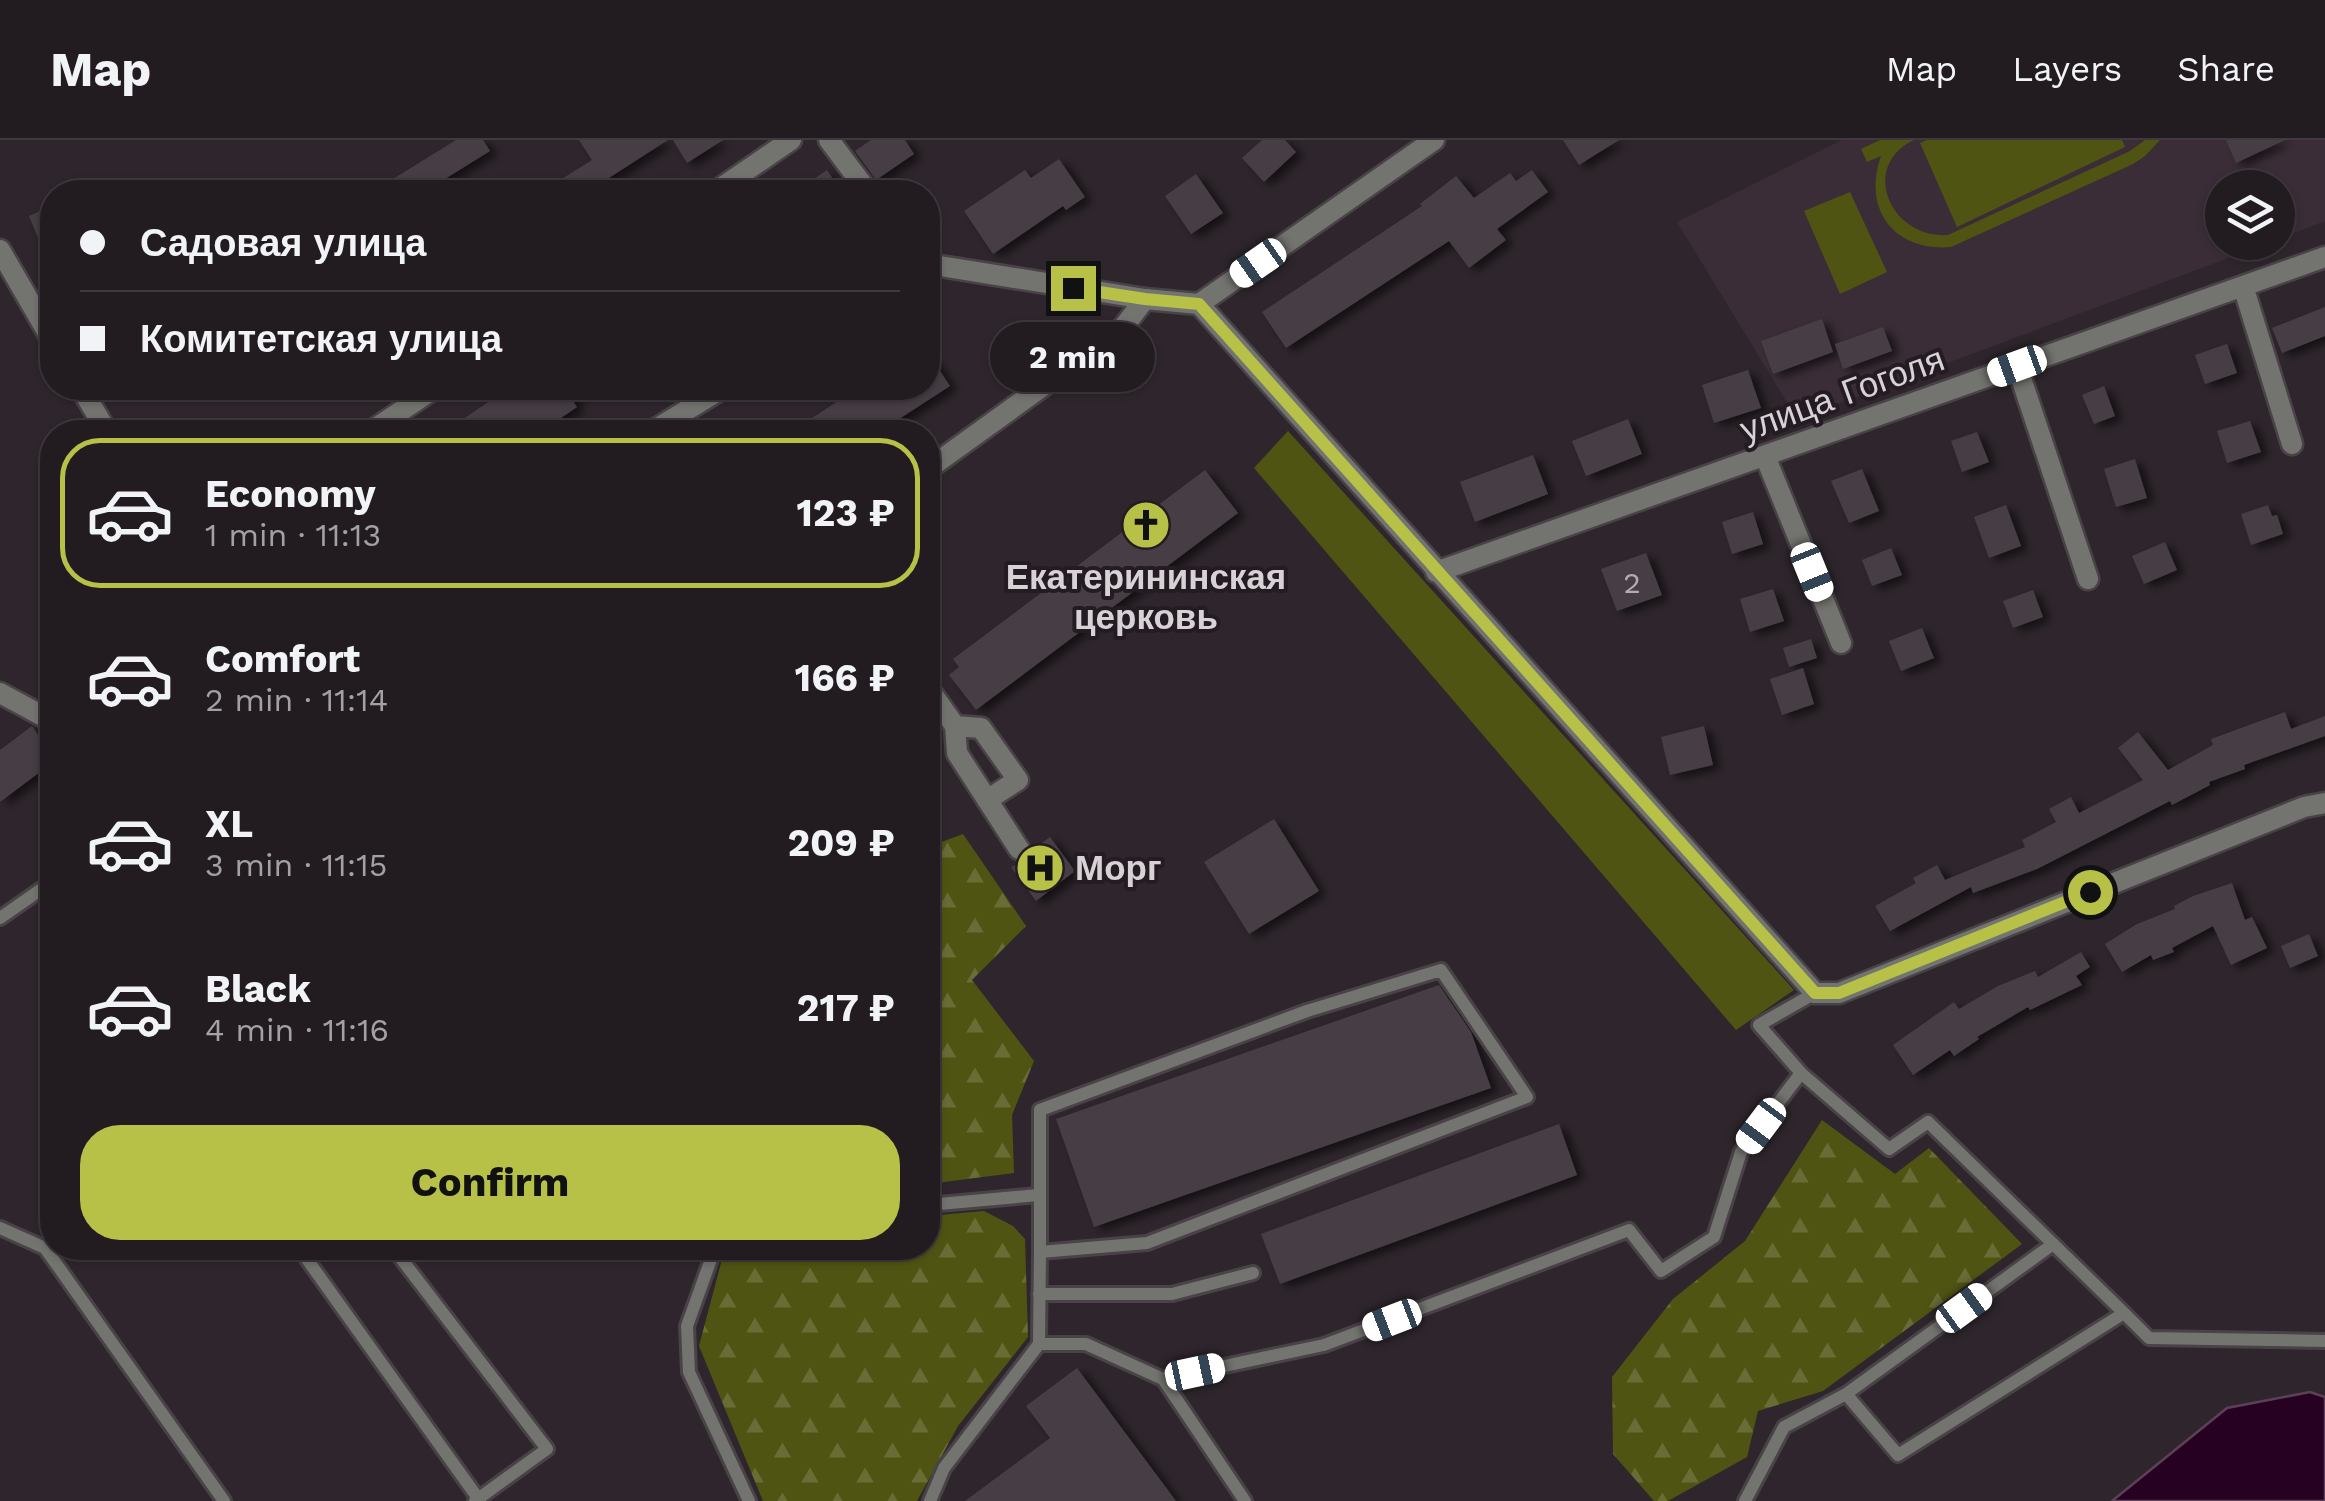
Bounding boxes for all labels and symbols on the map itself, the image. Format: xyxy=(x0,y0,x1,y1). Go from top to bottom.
car xyxy=(1225,234,1291,292)
route end xyxy=(1051,266,1096,311)
callout: 2 min xyxy=(990,323,1156,393)
street label: улица Гоголя xyxy=(1734,338,1950,450)
car xyxy=(1984,342,2050,390)
church icon: Екатерининская церковь xyxy=(1120,499,1172,551)
car xyxy=(1787,539,1837,605)
place label: Екатерининская церковь xyxy=(1006,556,1286,638)
house number: 2 xyxy=(1623,565,1641,600)
hospital icon: Морг xyxy=(1014,842,1066,894)
place label: Морг xyxy=(1075,847,1162,889)
route start xyxy=(2068,870,2113,915)
car xyxy=(1731,1093,1791,1159)
car xyxy=(1931,1278,1997,1338)
car xyxy=(1359,1295,1425,1345)
car xyxy=(1163,1351,1227,1393)

